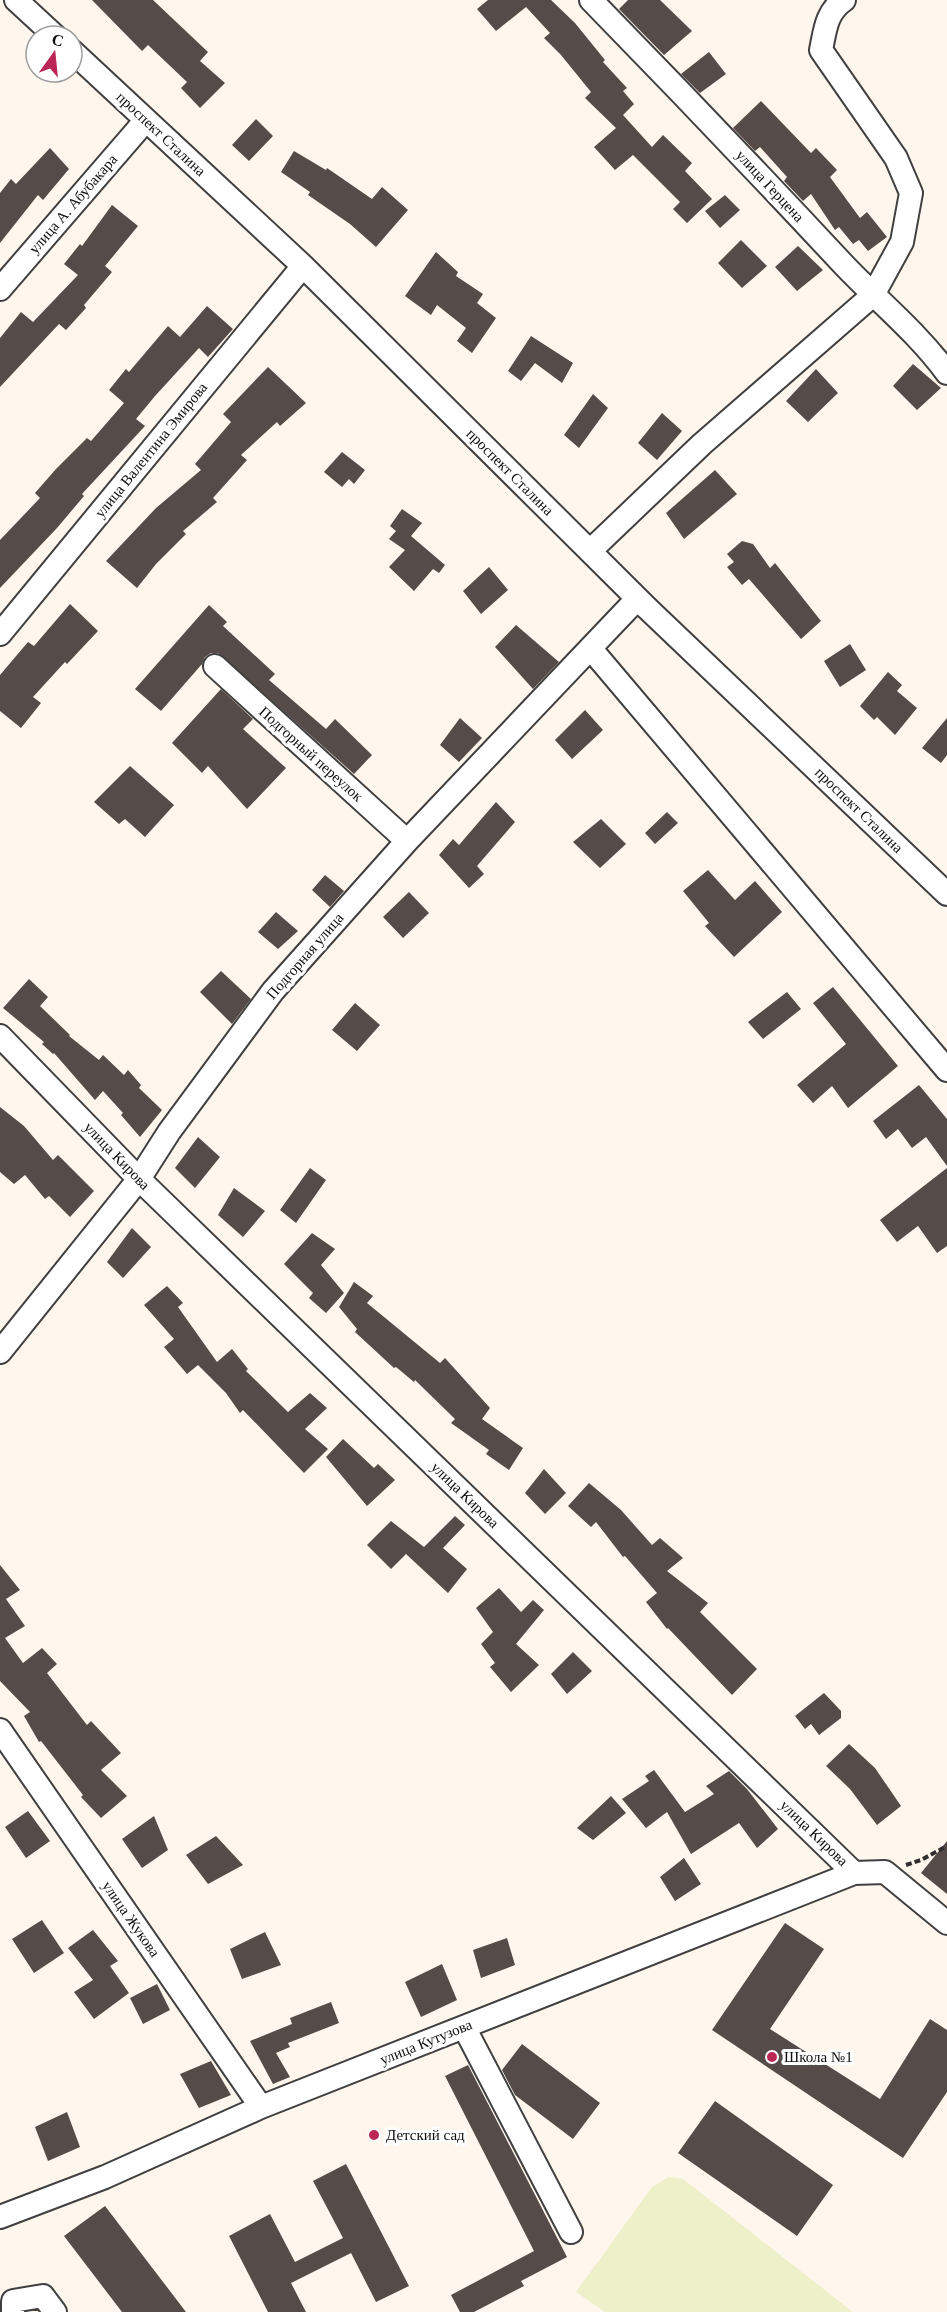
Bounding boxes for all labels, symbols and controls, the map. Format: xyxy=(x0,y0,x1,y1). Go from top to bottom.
north arrow xyxy=(24,24,84,84)
text: С xyxy=(50,30,66,50)
street label: проспект Сталина xyxy=(113,89,209,180)
street label: улица Герцена xyxy=(733,147,807,225)
street label: улица А. Абубакара xyxy=(26,151,120,257)
street label: улица Валентина Эмирова xyxy=(92,379,211,521)
street label: проспект Сталина xyxy=(463,425,557,519)
street label: Подгорный переулок xyxy=(256,703,367,805)
street label: проспект Сталина xyxy=(812,764,906,856)
street label: Подгорная улица xyxy=(263,909,347,1002)
street label: улица Кирова xyxy=(81,1119,153,1193)
street label: улица Кирова xyxy=(428,1459,502,1531)
street label: улица Кирова xyxy=(777,1797,851,1869)
street label: улица Жукова xyxy=(99,1878,163,1960)
street label: улица Кутузова xyxy=(378,2016,475,2068)
place label: Школа №1 xyxy=(784,2049,853,2065)
marker: Школа №1 xyxy=(765,2050,779,2064)
place label: Детский сад xyxy=(386,2127,465,2143)
marker: Детский сад xyxy=(367,2128,381,2142)

